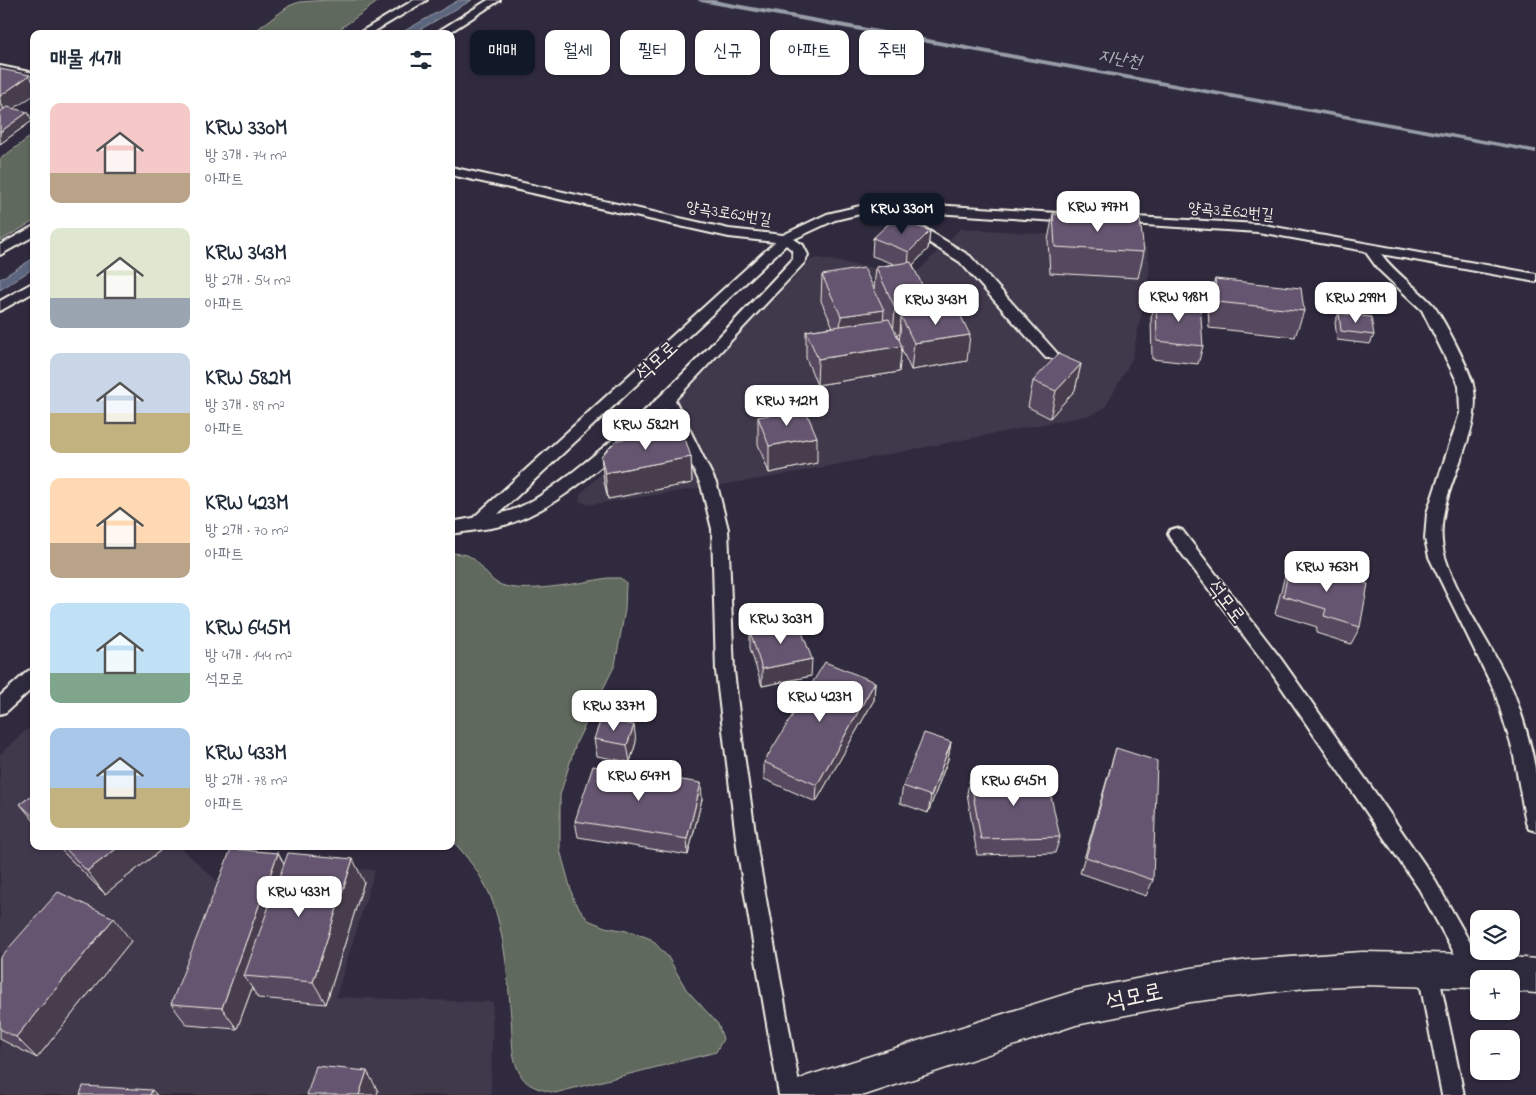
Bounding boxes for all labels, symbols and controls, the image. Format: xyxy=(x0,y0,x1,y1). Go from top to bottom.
chip: 매매 xyxy=(470,30,535,75)
chip: 월세 xyxy=(545,30,610,75)
chip: 필터 xyxy=(620,30,685,75)
chip: 신규 xyxy=(695,30,760,75)
chip: 아파트 xyxy=(770,30,849,75)
chip: 주택 xyxy=(859,30,924,75)
water label: 지난천 xyxy=(1096,43,1145,77)
text: 매물 14개 xyxy=(50,45,121,75)
icon: filters xyxy=(407,46,435,74)
text: KRW 330M xyxy=(205,114,288,144)
icon: home xyxy=(90,123,150,183)
text: 방 3개 · 74 m² xyxy=(205,144,287,168)
text: 아파트 xyxy=(205,168,244,192)
pin: KRW 797M xyxy=(1046,190,1150,233)
pin: KRW 330M xyxy=(850,192,954,235)
street label: 양곡3로62번길 xyxy=(684,195,773,233)
text: KRW 797M xyxy=(1068,195,1128,219)
street label: 양곡3로62번길 xyxy=(1187,196,1275,228)
text: KRW 330M xyxy=(871,197,933,221)
text: KRW 343M xyxy=(205,239,287,269)
icon: home xyxy=(90,248,150,308)
text: 방 2개 · 54 m² xyxy=(205,269,291,293)
pin: KRW 918M xyxy=(1127,280,1231,323)
pin: KRW 299M xyxy=(1304,282,1408,324)
pin: KRW 343M xyxy=(884,284,988,326)
text: KRW 918M xyxy=(1150,285,1208,309)
text: KRW 299M xyxy=(1326,286,1386,310)
text: KRW 343M xyxy=(905,288,967,312)
text: 아파트 xyxy=(205,293,244,317)
street label: 석모로 xyxy=(630,335,685,389)
text: KRW 582M xyxy=(205,364,291,394)
icon: home xyxy=(90,373,150,433)
pin: KRW 712M xyxy=(735,384,839,427)
text: KRW 712M xyxy=(756,389,818,413)
text: 방 3개 · 89 m² xyxy=(205,394,285,418)
pin: KRW 582M xyxy=(594,408,698,451)
text: KRW 582M xyxy=(613,413,679,437)
text: 아파트 xyxy=(205,418,244,442)
text: KRW 423M xyxy=(205,489,289,519)
icon: home xyxy=(90,498,150,558)
text: 방 2개 · 70 m² xyxy=(205,519,289,543)
text: 아파트 xyxy=(205,543,244,567)
pin: KRW 763M xyxy=(1275,550,1379,593)
text: KRW 763M xyxy=(1296,555,1358,579)
street label: 석모로 xyxy=(1199,574,1251,631)
pin: KRW 303M xyxy=(729,602,833,645)
text: KRW 303M xyxy=(750,607,812,631)
text: KRW 645M xyxy=(205,614,291,644)
icon: home xyxy=(90,623,150,683)
text: 방 4개 · 144 m² xyxy=(205,644,292,668)
text: 석모로 xyxy=(205,668,244,692)
pin: KRW 423M xyxy=(768,680,872,723)
text: KRW 423M xyxy=(788,685,852,709)
pin: KRW 337M xyxy=(562,690,666,732)
text: KRW 337M xyxy=(583,694,645,718)
text: KRW 433M xyxy=(205,739,287,769)
icon: home xyxy=(90,748,150,808)
pin: KRW 647M xyxy=(587,760,691,802)
text: KRW 647M xyxy=(608,764,670,788)
pin: KRW 645M xyxy=(962,764,1066,807)
text: 방 2개 · 78 m² xyxy=(205,769,288,793)
text: KRW 645M xyxy=(981,769,1047,793)
text: 아파트 xyxy=(205,793,244,817)
pin: KRW 433M xyxy=(247,876,351,918)
text: KRW 433M xyxy=(268,880,330,904)
map controls xyxy=(1470,910,1520,1080)
button: layers xyxy=(1470,910,1520,960)
button: + xyxy=(1470,970,1520,1020)
street label: 석모로 xyxy=(1103,975,1166,1022)
button: − xyxy=(1470,1030,1520,1080)

